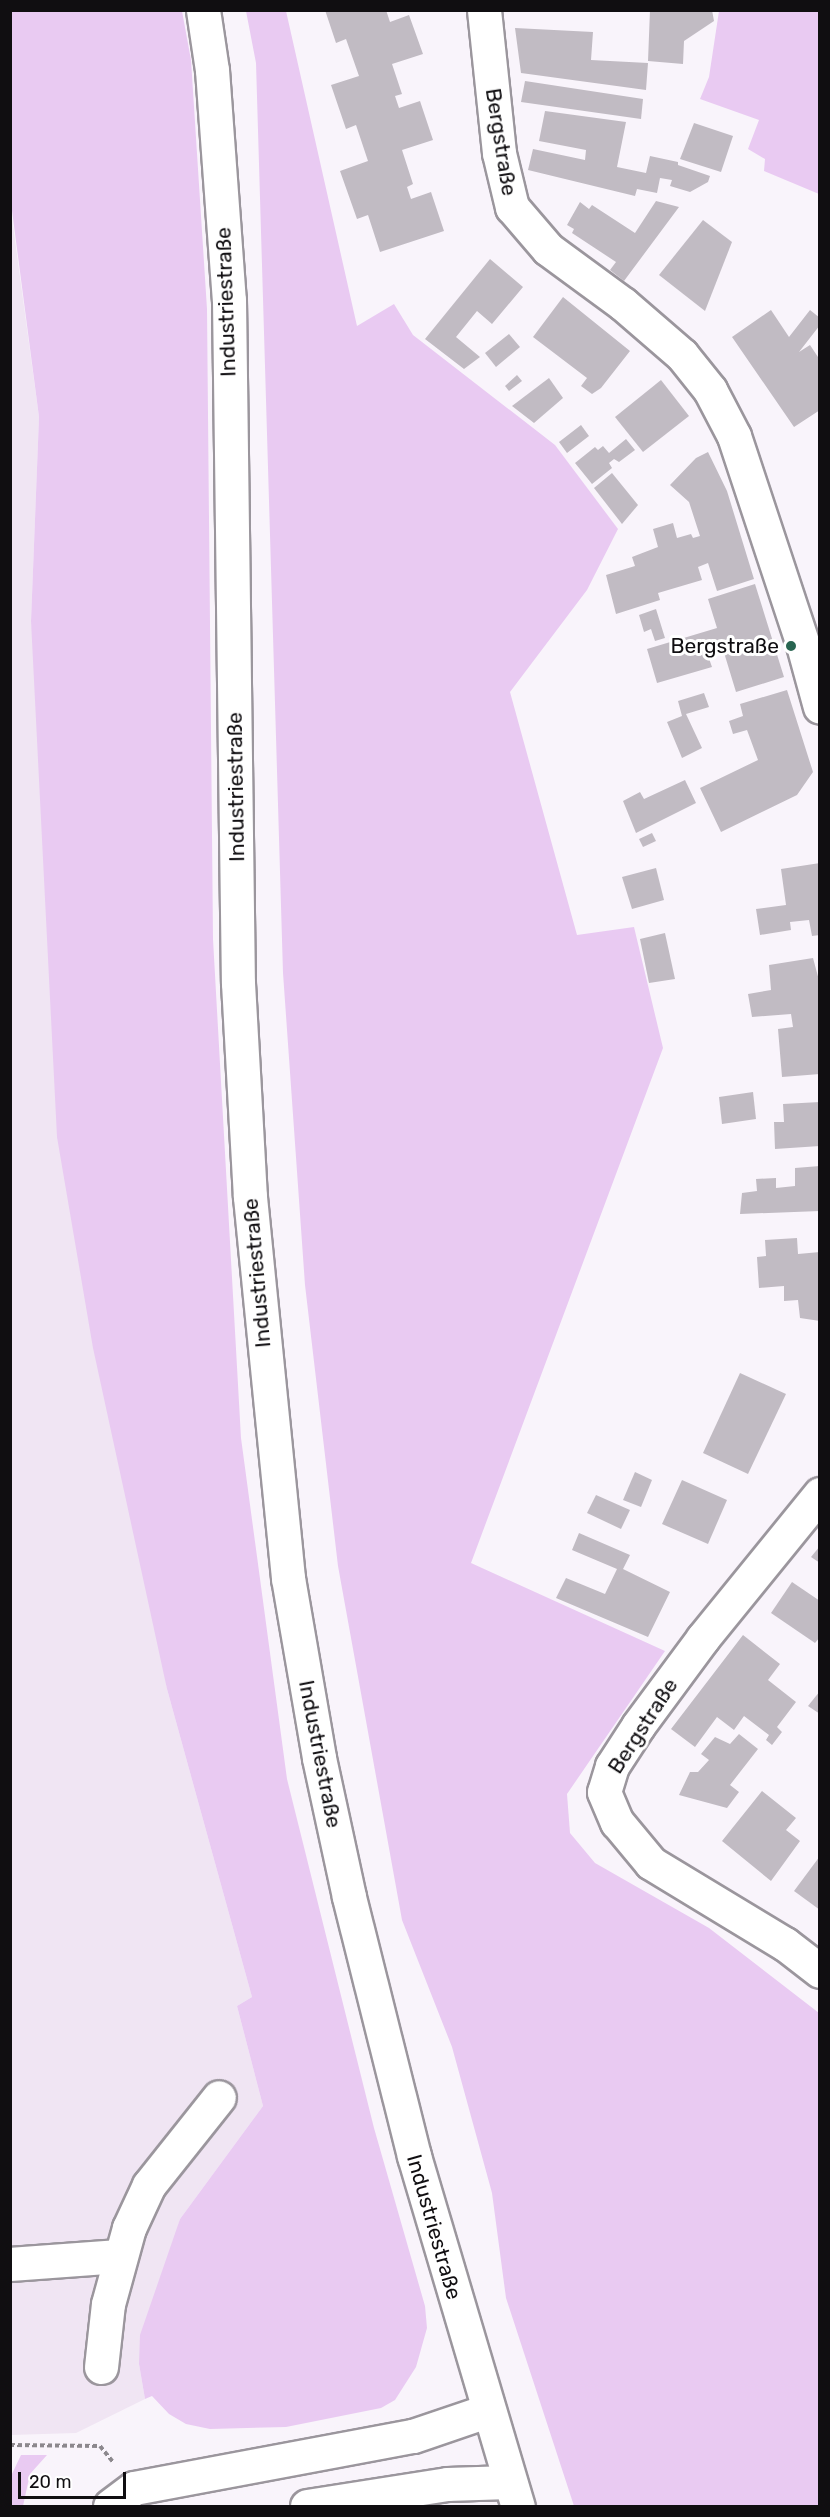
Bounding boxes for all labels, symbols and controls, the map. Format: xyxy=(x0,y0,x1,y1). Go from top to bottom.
street label: Bergstraße xyxy=(480,86,522,198)
street label: Industriestraße xyxy=(211,227,241,377)
place label: Bergstraße xyxy=(670,633,779,659)
marker: Bergstraße xyxy=(784,639,798,653)
street label: Industriestraße xyxy=(222,712,250,862)
street label: Industriestraße xyxy=(238,1197,276,1349)
street label: Bergstraße xyxy=(603,1674,683,1778)
street label: Industriestraße xyxy=(293,1678,347,1830)
street label: Industriestraße xyxy=(401,2152,467,2302)
scale bar xyxy=(21,2460,129,2498)
text: 20 m xyxy=(29,2471,71,2493)

